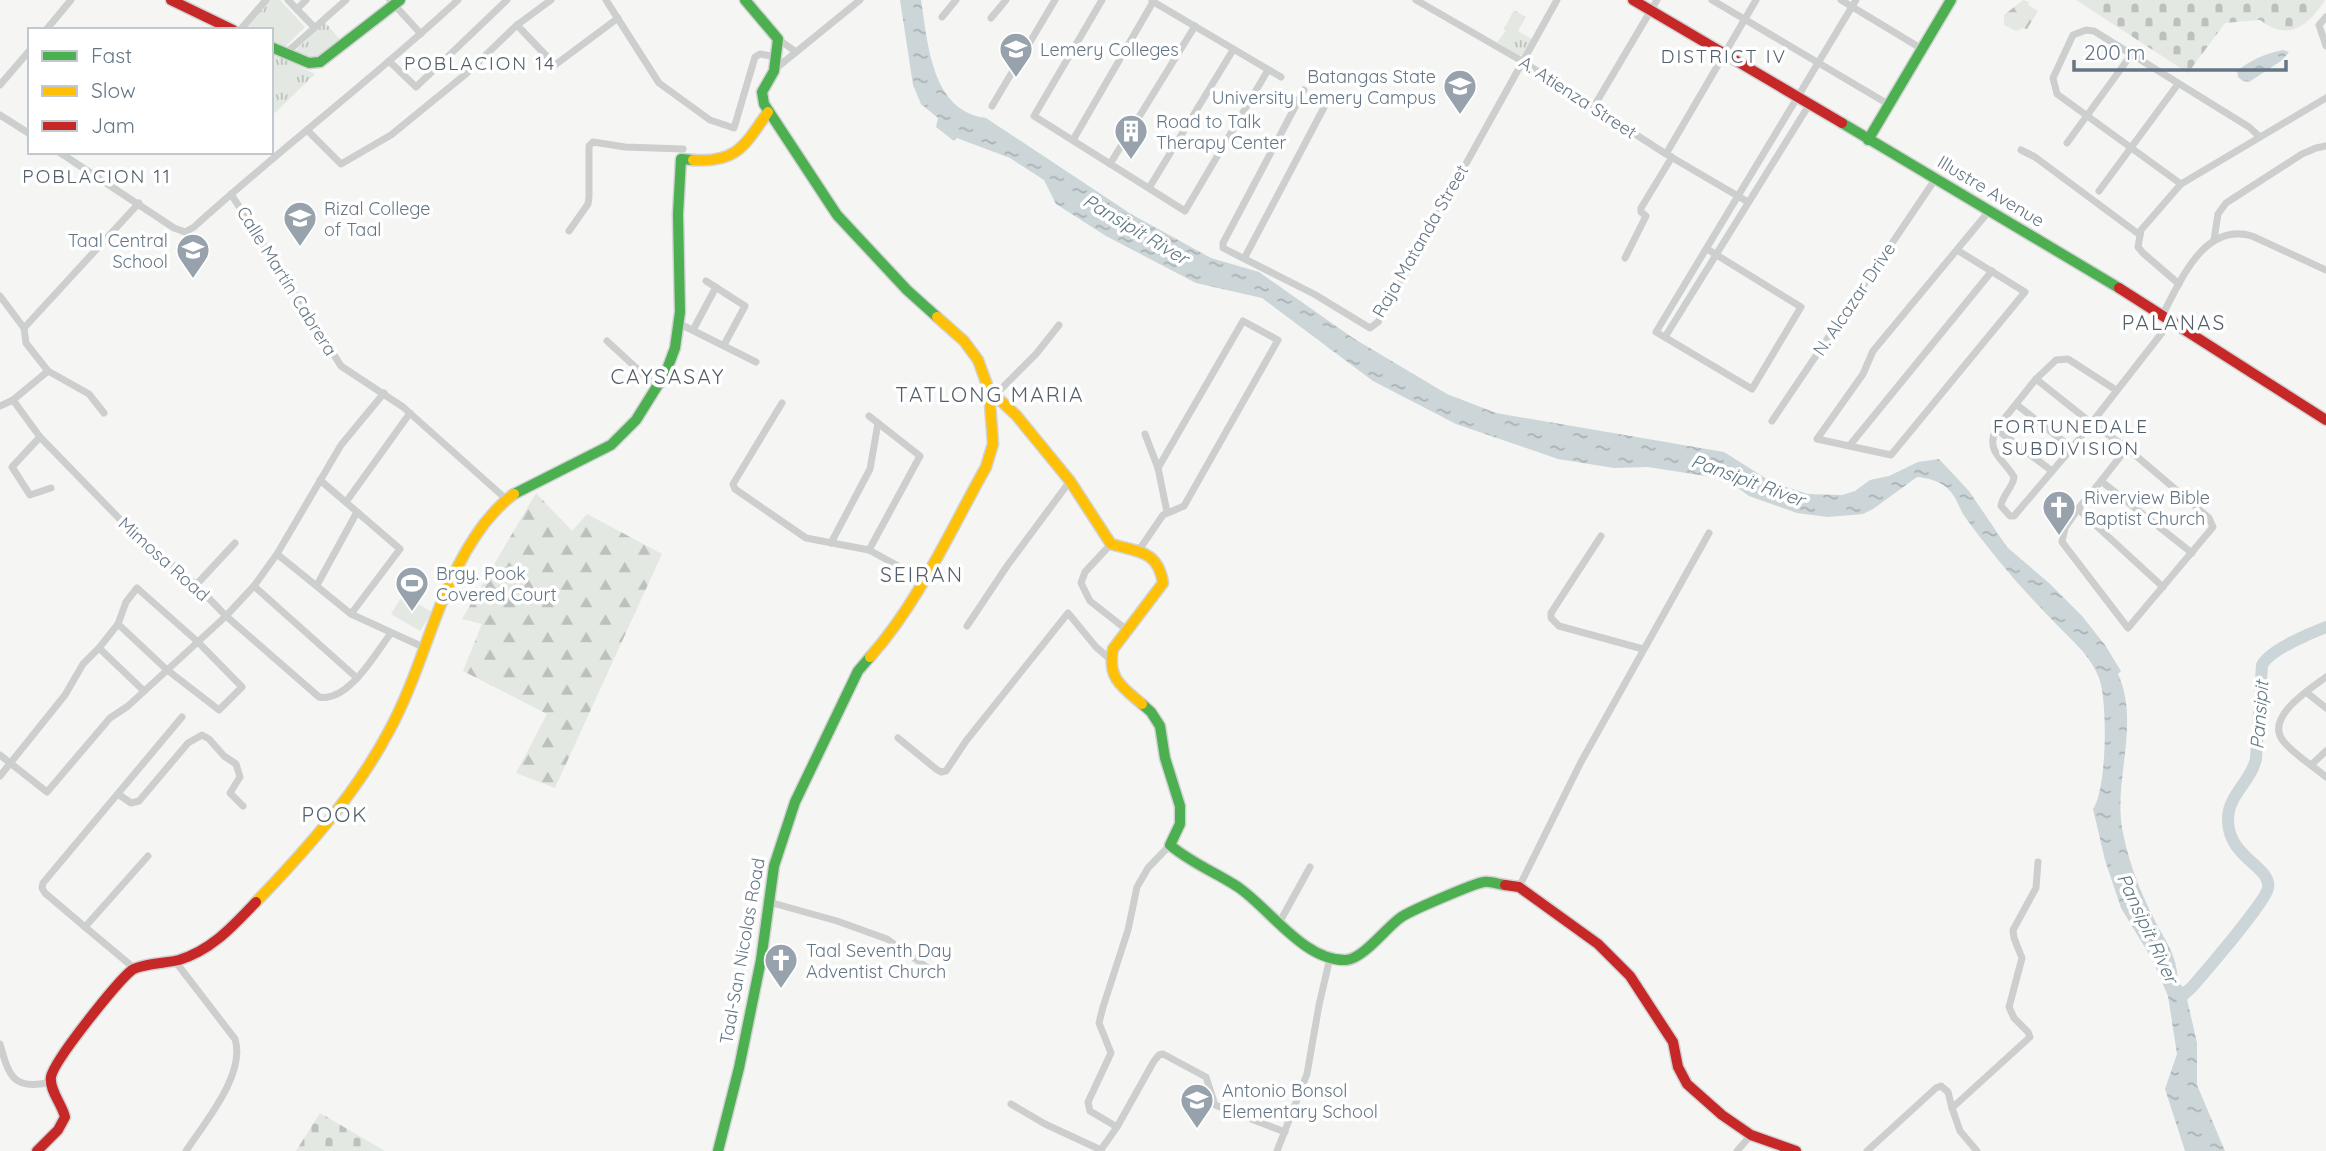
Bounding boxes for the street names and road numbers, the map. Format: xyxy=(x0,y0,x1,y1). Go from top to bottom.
street label: A. Atienza Street xyxy=(1515,50,1641,144)
street label: Illustre Avenue xyxy=(1933,150,2049,232)
street label: Raja Matanda Street xyxy=(1367,160,1473,322)
street label: Calle Martín Cabrera xyxy=(232,202,342,360)
street label: N. Alcazar Drive xyxy=(1808,238,1900,360)
street label: Mimosa Road xyxy=(114,512,214,606)
street label: Taal-San Nicolas Road xyxy=(714,856,770,1046)

